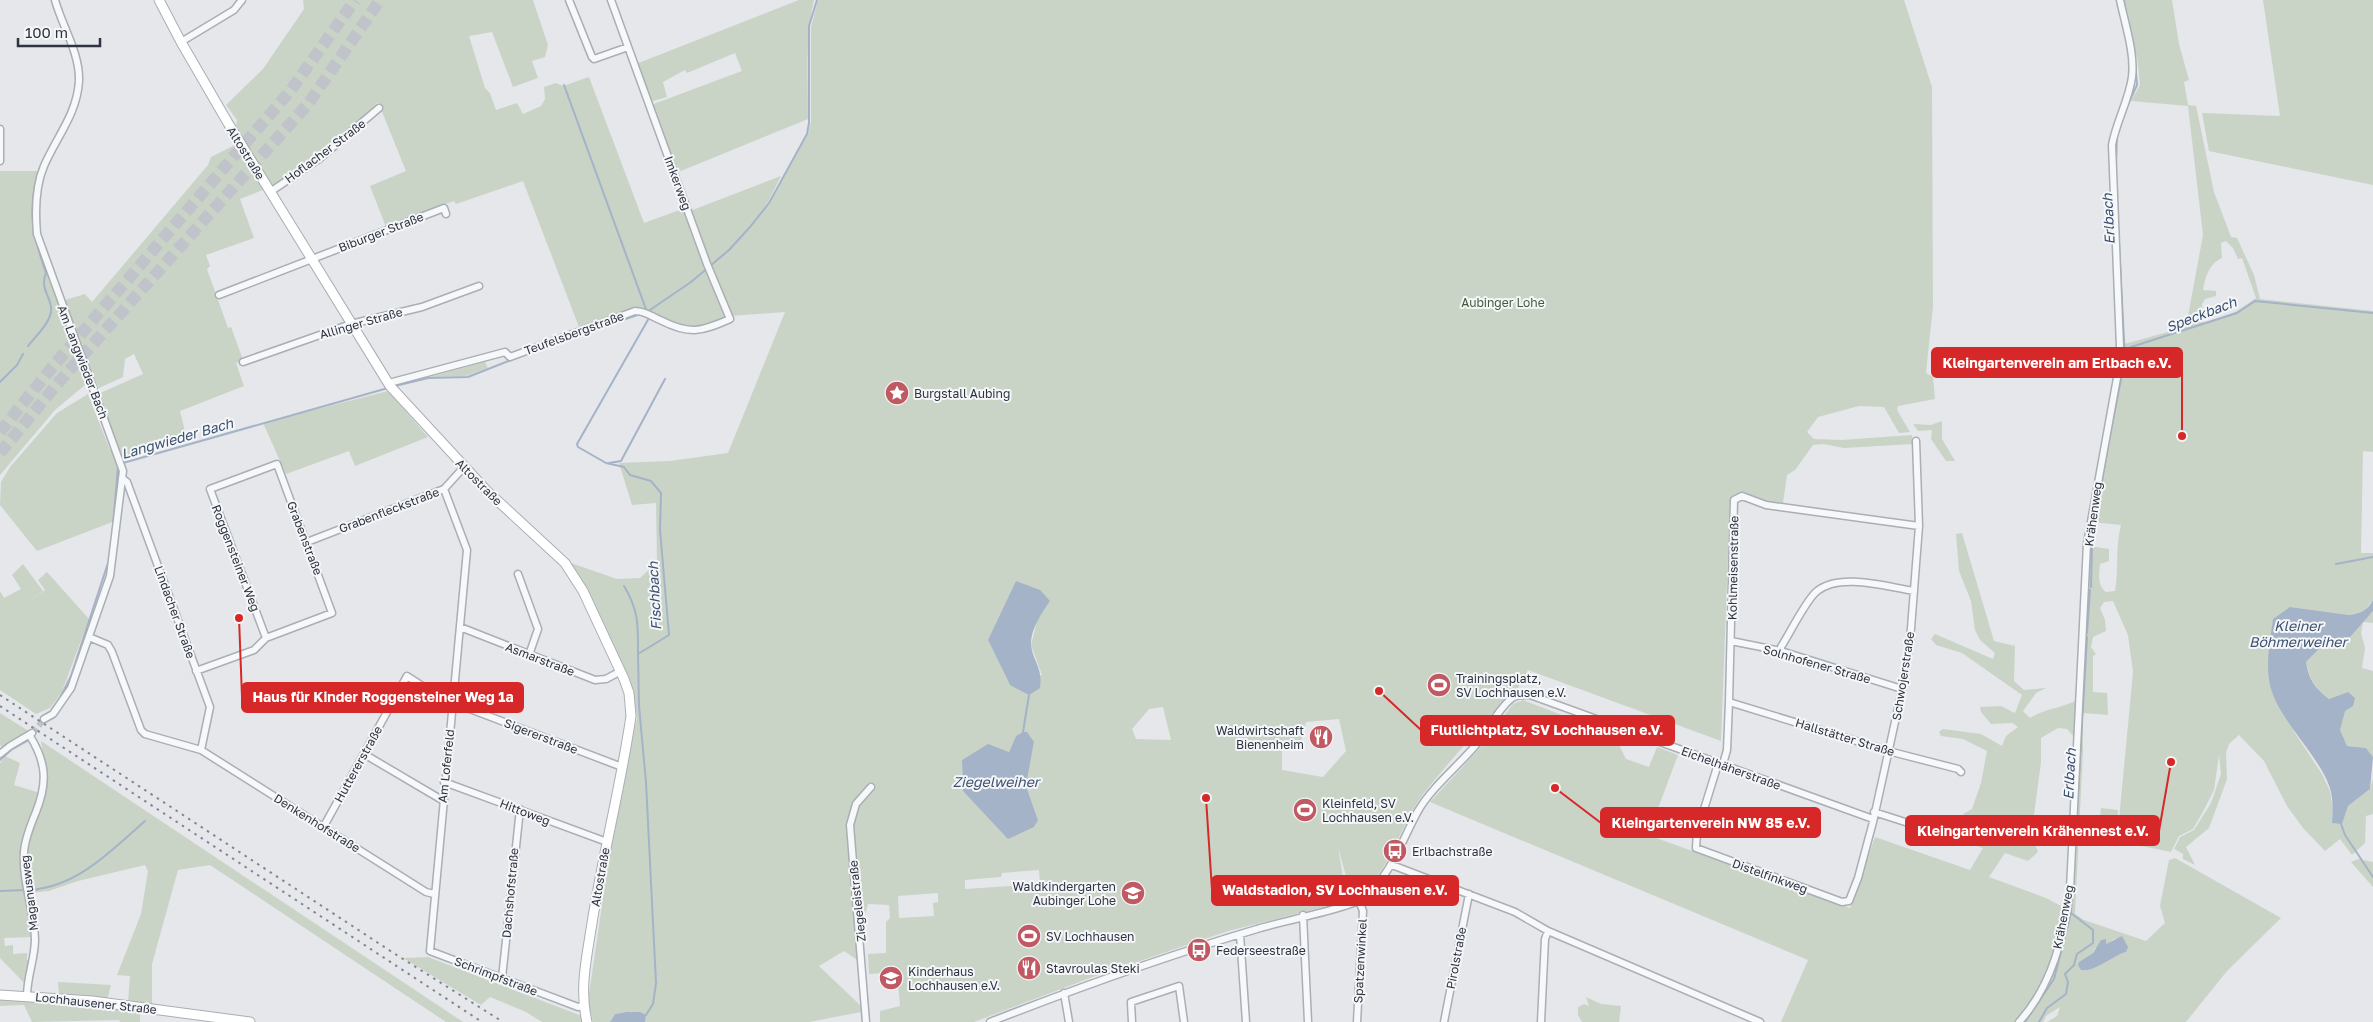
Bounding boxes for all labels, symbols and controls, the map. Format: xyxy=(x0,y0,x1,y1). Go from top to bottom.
scale bar xyxy=(18,15,100,47)
text: 100 m xyxy=(25,23,68,41)
street label: Hoflacher Straße xyxy=(282,116,368,186)
street label: Altostraße xyxy=(224,124,268,182)
street label: Imkerweg xyxy=(661,154,695,212)
water label: Erlbach xyxy=(2098,192,2118,245)
street label: Biburger Straße xyxy=(336,209,426,255)
water label: Speckbach xyxy=(2163,292,2240,335)
park label: Aubinger Lohe xyxy=(1461,295,1545,310)
street label: Am Langwieder Bach xyxy=(54,303,112,421)
street label: Allinger Straße xyxy=(318,304,404,342)
street label: Teufelsbergstraße xyxy=(522,308,626,358)
callout: Kleingartenverein am Erlbach e.V. xyxy=(1932,348,2182,377)
text: Kleingartenverein am Erlbach e.V. xyxy=(1942,354,2172,371)
place icon: Burgstall Aubing xyxy=(884,380,910,406)
place label: Burgstall Aubing xyxy=(914,386,1010,401)
water label: Langwieder Bach xyxy=(119,414,236,462)
street label: Altostraße xyxy=(453,456,505,508)
street label: Krähenweg xyxy=(2081,481,2105,547)
street label: Grabenfleckstraße xyxy=(337,484,441,536)
street label: Grabenstraße xyxy=(284,499,326,577)
street label: Roggensteiner Weg xyxy=(209,503,263,613)
street label: Kohlmeisenstraße xyxy=(1725,516,1741,620)
water label: Fischbach xyxy=(644,560,664,631)
street label: Lindacher Straße xyxy=(151,564,199,660)
water label: Kleiner Böhmerweiher xyxy=(2249,617,2349,650)
street label: Schwojerstraße xyxy=(1889,631,1917,721)
street label: Asmarstraße xyxy=(503,639,577,679)
street label: Solnhofener Straße xyxy=(1761,641,1873,687)
place label: Trainingsplatz, SV Lochhausen e.V. xyxy=(1456,671,1567,700)
sports icon: Trainingsplatz, SV Lochhausen e.V. xyxy=(1426,672,1452,698)
callout: Haus für Kinder Roggensteiner Weg 1a xyxy=(242,683,523,712)
text: Haus für Kinder Roggensteiner Weg 1a xyxy=(252,688,514,705)
street label: Sigererstraße xyxy=(502,715,580,757)
street label: Hallstätter Straße xyxy=(1794,715,1896,759)
callout: Flutlichtplatz, SV Lochhausen e.V. xyxy=(1421,716,1674,745)
text: Flutlichtplatz, SV Lochhausen e.V. xyxy=(1431,721,1663,738)
street label: Huttererstraße xyxy=(331,723,385,805)
place label: Waldwirtschaft Bienenheim xyxy=(1216,723,1304,752)
restaurant icon: Waldwirtschaft Bienenheim xyxy=(1308,724,1334,750)
street label: Am Loferfeld xyxy=(435,728,457,804)
street label: Eichelhäherstraße xyxy=(1679,743,1783,793)
water label: Erlbach xyxy=(2059,747,2079,800)
water label: Ziegelweiher xyxy=(953,773,1042,790)
street label: Denkenhofstraße xyxy=(271,790,363,856)
street label: Hittoweg xyxy=(498,796,552,828)
place label: Kleinfeld, SV Lochhausen e.V. xyxy=(1322,796,1414,825)
sports icon: Kleinfeld, SV Lochhausen e.V. xyxy=(1292,797,1318,823)
callout: Kleingartenverein NW 85 e.V. xyxy=(1601,808,1820,837)
text: Kleingartenverein NW 85 e.V. xyxy=(1612,814,1810,831)
callout: Kleingartenverein Krähennest e.V. xyxy=(1906,816,2159,845)
text: Kleingartenverein Krähennest e.V. xyxy=(1917,822,2149,839)
bus stop icon: Erlbachstraße xyxy=(1382,838,1408,864)
place label: Erlbachstraße xyxy=(1412,844,1492,859)
street label: Altostraße xyxy=(587,846,613,908)
street label: Dachshofstraße xyxy=(499,847,521,939)
street label: Maganusweg xyxy=(17,854,41,932)
street label: Distelfinkweg xyxy=(1730,855,1810,897)
street label: Ziegeleistraße xyxy=(845,859,869,943)
callout: Waldstadion, SV Lochhausen e.V. xyxy=(1212,876,1458,905)
place label: Waldkindergarten Aubinger Lohe xyxy=(1013,879,1116,908)
school or university icon: Waldkindergarten Aubinger Lohe xyxy=(1120,880,1146,906)
text: Waldstadion, SV Lochhausen e.V. xyxy=(1222,881,1448,898)
street label: Krähenweg xyxy=(2049,884,2077,950)
street label: Spatzenwinkel xyxy=(1350,918,1370,1004)
sports icon: SV Lochhausen xyxy=(1016,923,1042,949)
street label: Pirolstraße xyxy=(1443,926,1469,990)
place label: SV Lochhausen xyxy=(1046,929,1135,944)
bus stop icon: Federseestraße xyxy=(1186,937,1212,963)
place label: Federseestraße xyxy=(1216,943,1306,958)
street label: Schrimpfstraße xyxy=(452,953,540,999)
restaurant icon: Stavroulas Steki xyxy=(1016,955,1042,981)
place label: Stavroulas Steki xyxy=(1046,961,1140,976)
place label: Kinderhaus Lochhausen e.V. xyxy=(908,964,1000,993)
school or university icon: Kinderhaus Lochhausen e.V. xyxy=(878,965,904,991)
street label: Lochhausener Straße xyxy=(34,989,158,1017)

